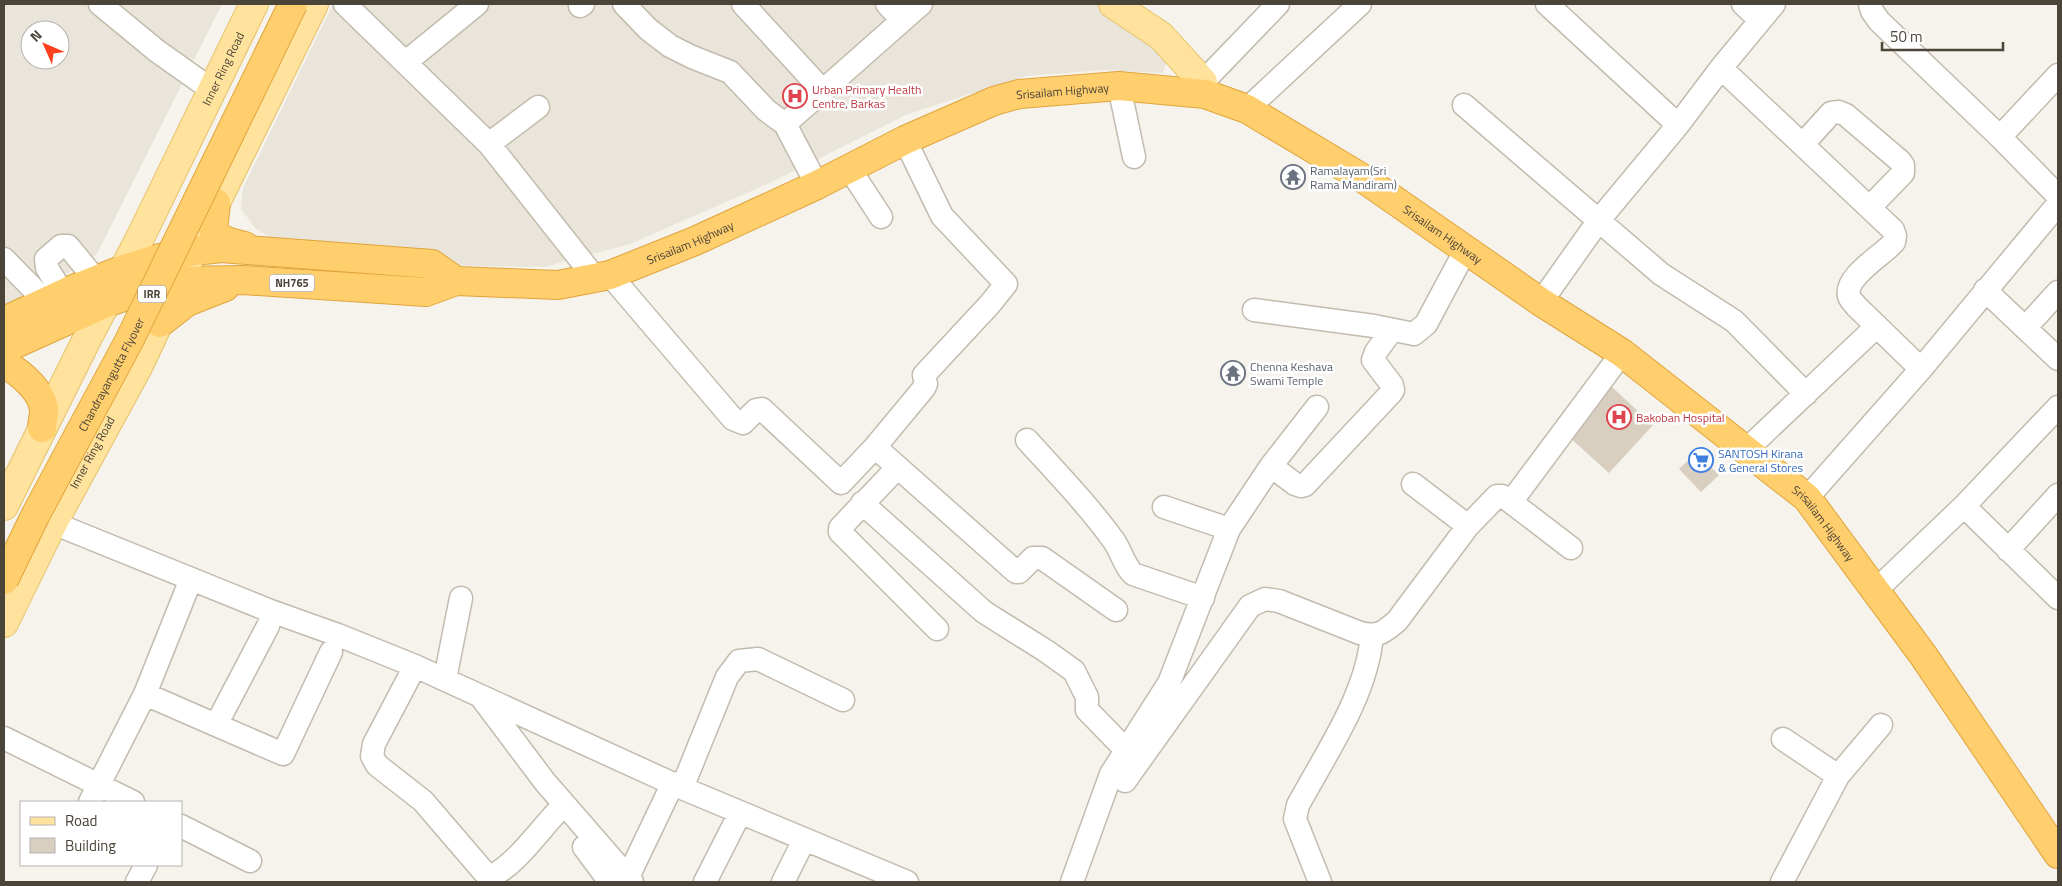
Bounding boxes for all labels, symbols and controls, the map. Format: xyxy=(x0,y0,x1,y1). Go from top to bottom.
north arrow xyxy=(20,20,70,70)
scale bar xyxy=(1882,20,2003,52)
text: N xyxy=(25,25,46,46)
text: 50 m xyxy=(1890,25,1923,48)
street label: Inner Ring Road xyxy=(196,28,249,109)
street label: Srisailam Highway xyxy=(1015,77,1110,104)
place label: Urban Primary Health Centre, Barkas xyxy=(812,80,921,113)
hospital icon: Urban Primary Health Centre, Barkas xyxy=(782,83,808,109)
place label: Ramalayam(Sri Rama Mandiram) xyxy=(1310,161,1397,194)
temple icon: Ramalayam(Sri Rama Mandiram) xyxy=(1280,164,1306,190)
street label: Srisailam Highway xyxy=(1399,199,1487,268)
street label: Srisailam Highway xyxy=(643,215,737,269)
road number: NH765 xyxy=(270,274,314,292)
road number: IRR xyxy=(138,286,166,302)
street label: Chandrayangutta Flyover xyxy=(73,314,149,435)
place label: Chenna Keshava Swami Temple xyxy=(1250,357,1333,390)
temple icon: Chenna Keshava Swami Temple xyxy=(1220,360,1246,386)
hospital icon: Bakoban Hospital xyxy=(1606,404,1632,430)
place label: Bakoban Hospital xyxy=(1636,408,1725,427)
street label: Inner Ring Road xyxy=(64,412,119,492)
place label: SANTOSH Kirana & General Stores xyxy=(1718,444,1803,477)
supermarket icon: SANTOSH Kirana & General Stores xyxy=(1688,447,1714,473)
street label: Srisailam Highway xyxy=(1788,480,1860,565)
legend xyxy=(20,801,182,866)
text: Road xyxy=(65,809,97,832)
text: Building xyxy=(65,834,116,857)

